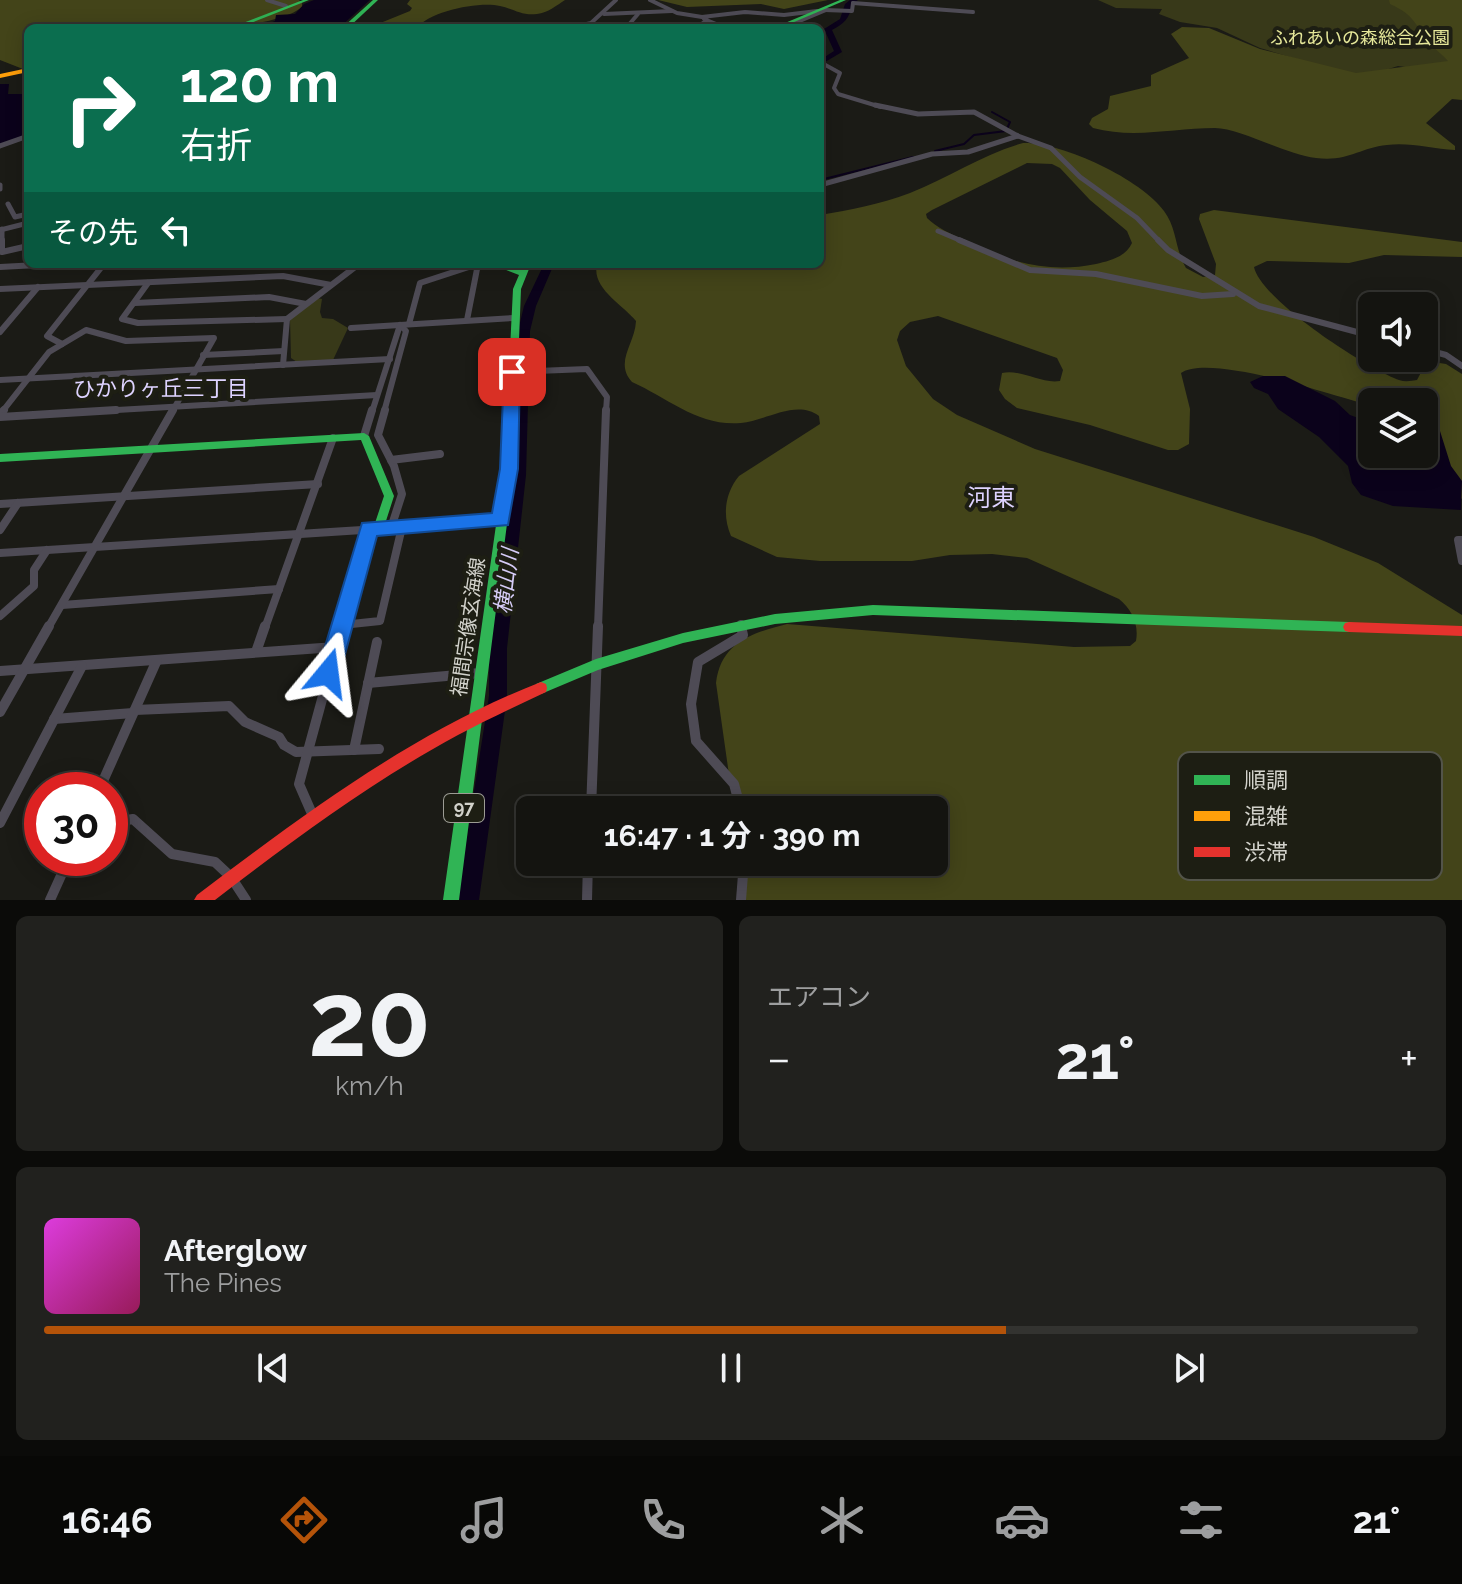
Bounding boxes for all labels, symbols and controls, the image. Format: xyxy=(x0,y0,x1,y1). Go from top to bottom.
park label: ふれあいの森総合公園 xyxy=(1270,27,1450,48)
text: 120 m xyxy=(180,49,339,115)
icon: right xyxy=(48,56,152,160)
text: 右折 xyxy=(180,124,252,166)
icon: left xyxy=(154,208,198,252)
text: その先 xyxy=(48,215,138,250)
map controls xyxy=(1358,292,1438,468)
button: sound xyxy=(1358,292,1438,372)
pin xyxy=(478,338,546,406)
icon: arrive xyxy=(490,350,534,394)
district label: ひかりヶ丘三丁目 xyxy=(73,375,249,401)
button: layers xyxy=(1358,388,1438,468)
district label: 河東 xyxy=(967,483,1015,512)
water label: 横山川 xyxy=(489,545,523,615)
street label: 福間宗像玄海線 xyxy=(446,556,490,698)
position arrow xyxy=(286,631,370,715)
legend xyxy=(1178,752,1442,880)
text: 順調 xyxy=(1244,767,1288,793)
speed limit sign: 30 xyxy=(24,772,128,876)
road number: 97 xyxy=(444,794,484,822)
text: 混雑 xyxy=(1244,803,1288,829)
text: 16:47 · 1 分 · 390 m xyxy=(604,818,860,853)
text: 渋滞 xyxy=(1244,839,1288,865)
text: 20 xyxy=(308,958,431,1080)
text: エアコン xyxy=(767,982,871,1012)
text: 21° xyxy=(1056,1023,1135,1093)
text: − xyxy=(767,1033,791,1084)
text: + xyxy=(1400,1033,1418,1084)
text: km/h xyxy=(335,1071,404,1101)
text: Afterglow xyxy=(164,1233,307,1268)
text: The Pines xyxy=(164,1268,282,1298)
icon: previous xyxy=(251,1346,295,1390)
icon: pause xyxy=(709,1346,753,1390)
icon: next xyxy=(1167,1346,1211,1390)
icon: directions xyxy=(276,1492,332,1548)
icon: music xyxy=(456,1492,512,1548)
icon: phone xyxy=(635,1492,691,1548)
icon: climate xyxy=(814,1492,870,1548)
icon: car xyxy=(994,1492,1050,1548)
icon: filters xyxy=(1173,1492,1229,1548)
text: 16:46 xyxy=(62,1499,153,1541)
text: 21° xyxy=(1353,1499,1400,1541)

